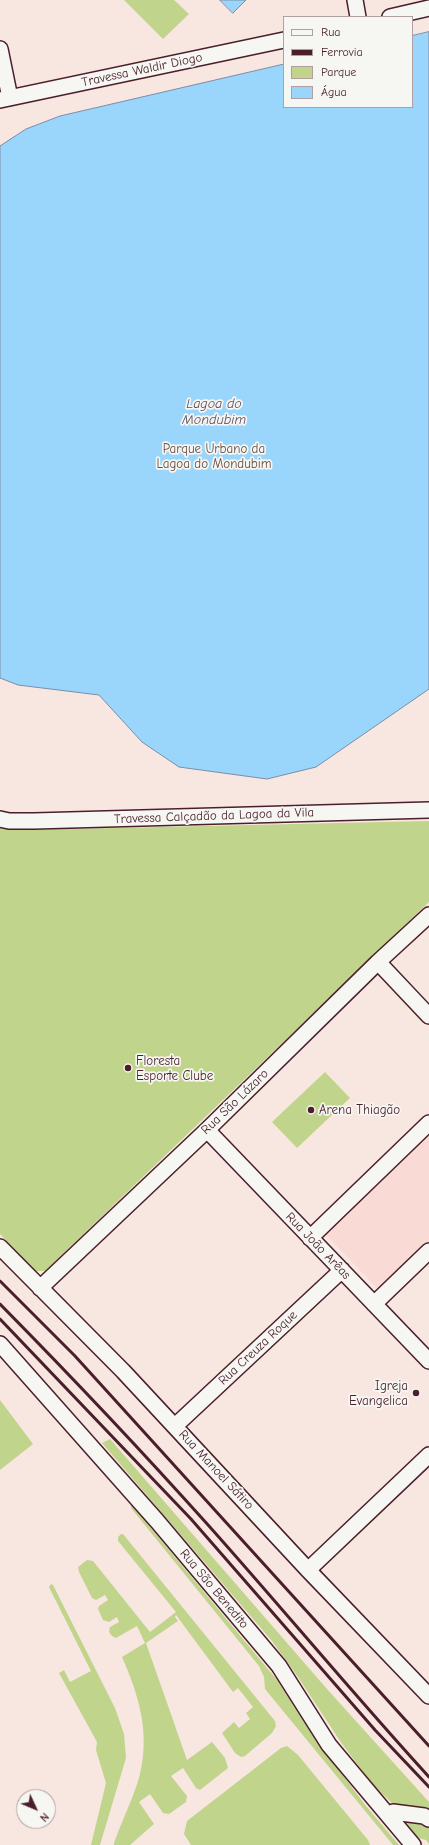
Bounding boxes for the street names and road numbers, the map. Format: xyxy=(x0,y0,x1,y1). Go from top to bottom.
street label: Travessa Waldir Diogo xyxy=(80,50,204,90)
street label: Travessa Calçadão da Lagoa da Vila xyxy=(114,805,314,827)
street label: Rua São Lázaro xyxy=(198,1066,272,1138)
street label: Rua João Arêas xyxy=(282,1209,354,1283)
street label: Rua Creuza Roque xyxy=(215,1307,301,1389)
street label: Rua Manoel Sátiro xyxy=(175,1427,257,1513)
street label: Rua São Benedito xyxy=(176,1546,252,1632)

